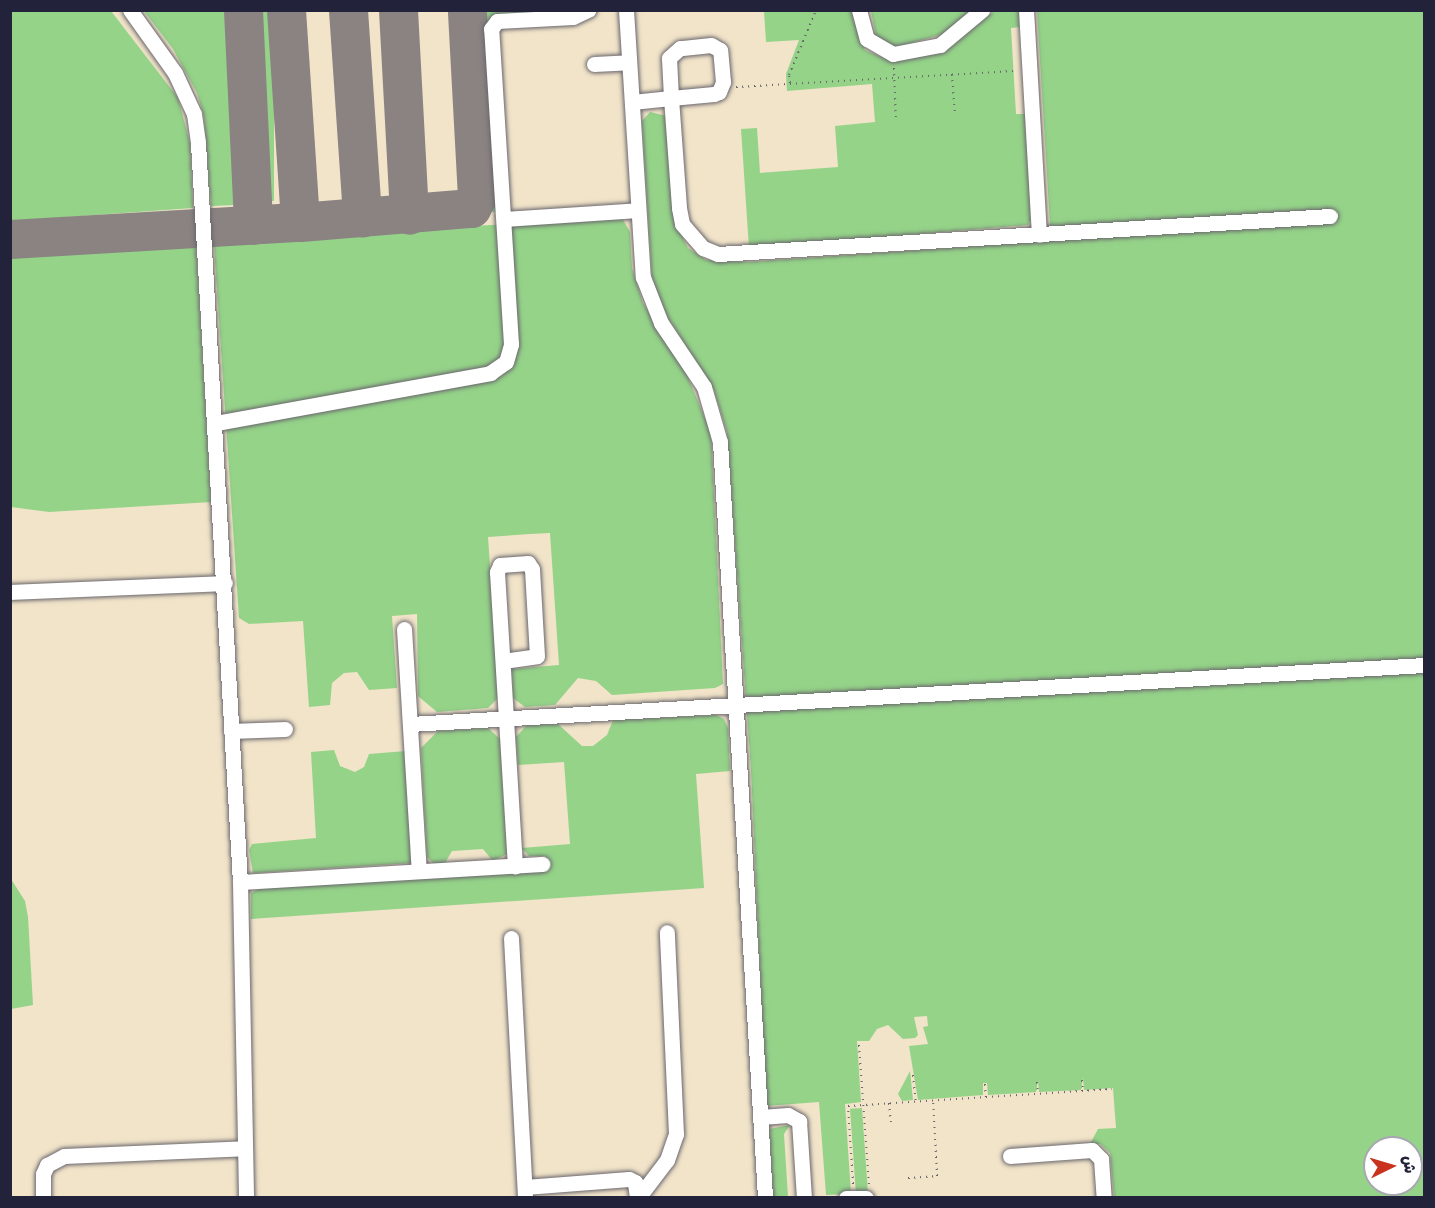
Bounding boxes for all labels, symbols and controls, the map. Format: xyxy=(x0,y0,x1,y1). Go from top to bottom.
north arrow xyxy=(1363,1136,1423,1196)
text: ش xyxy=(1394,1155,1425,1175)

